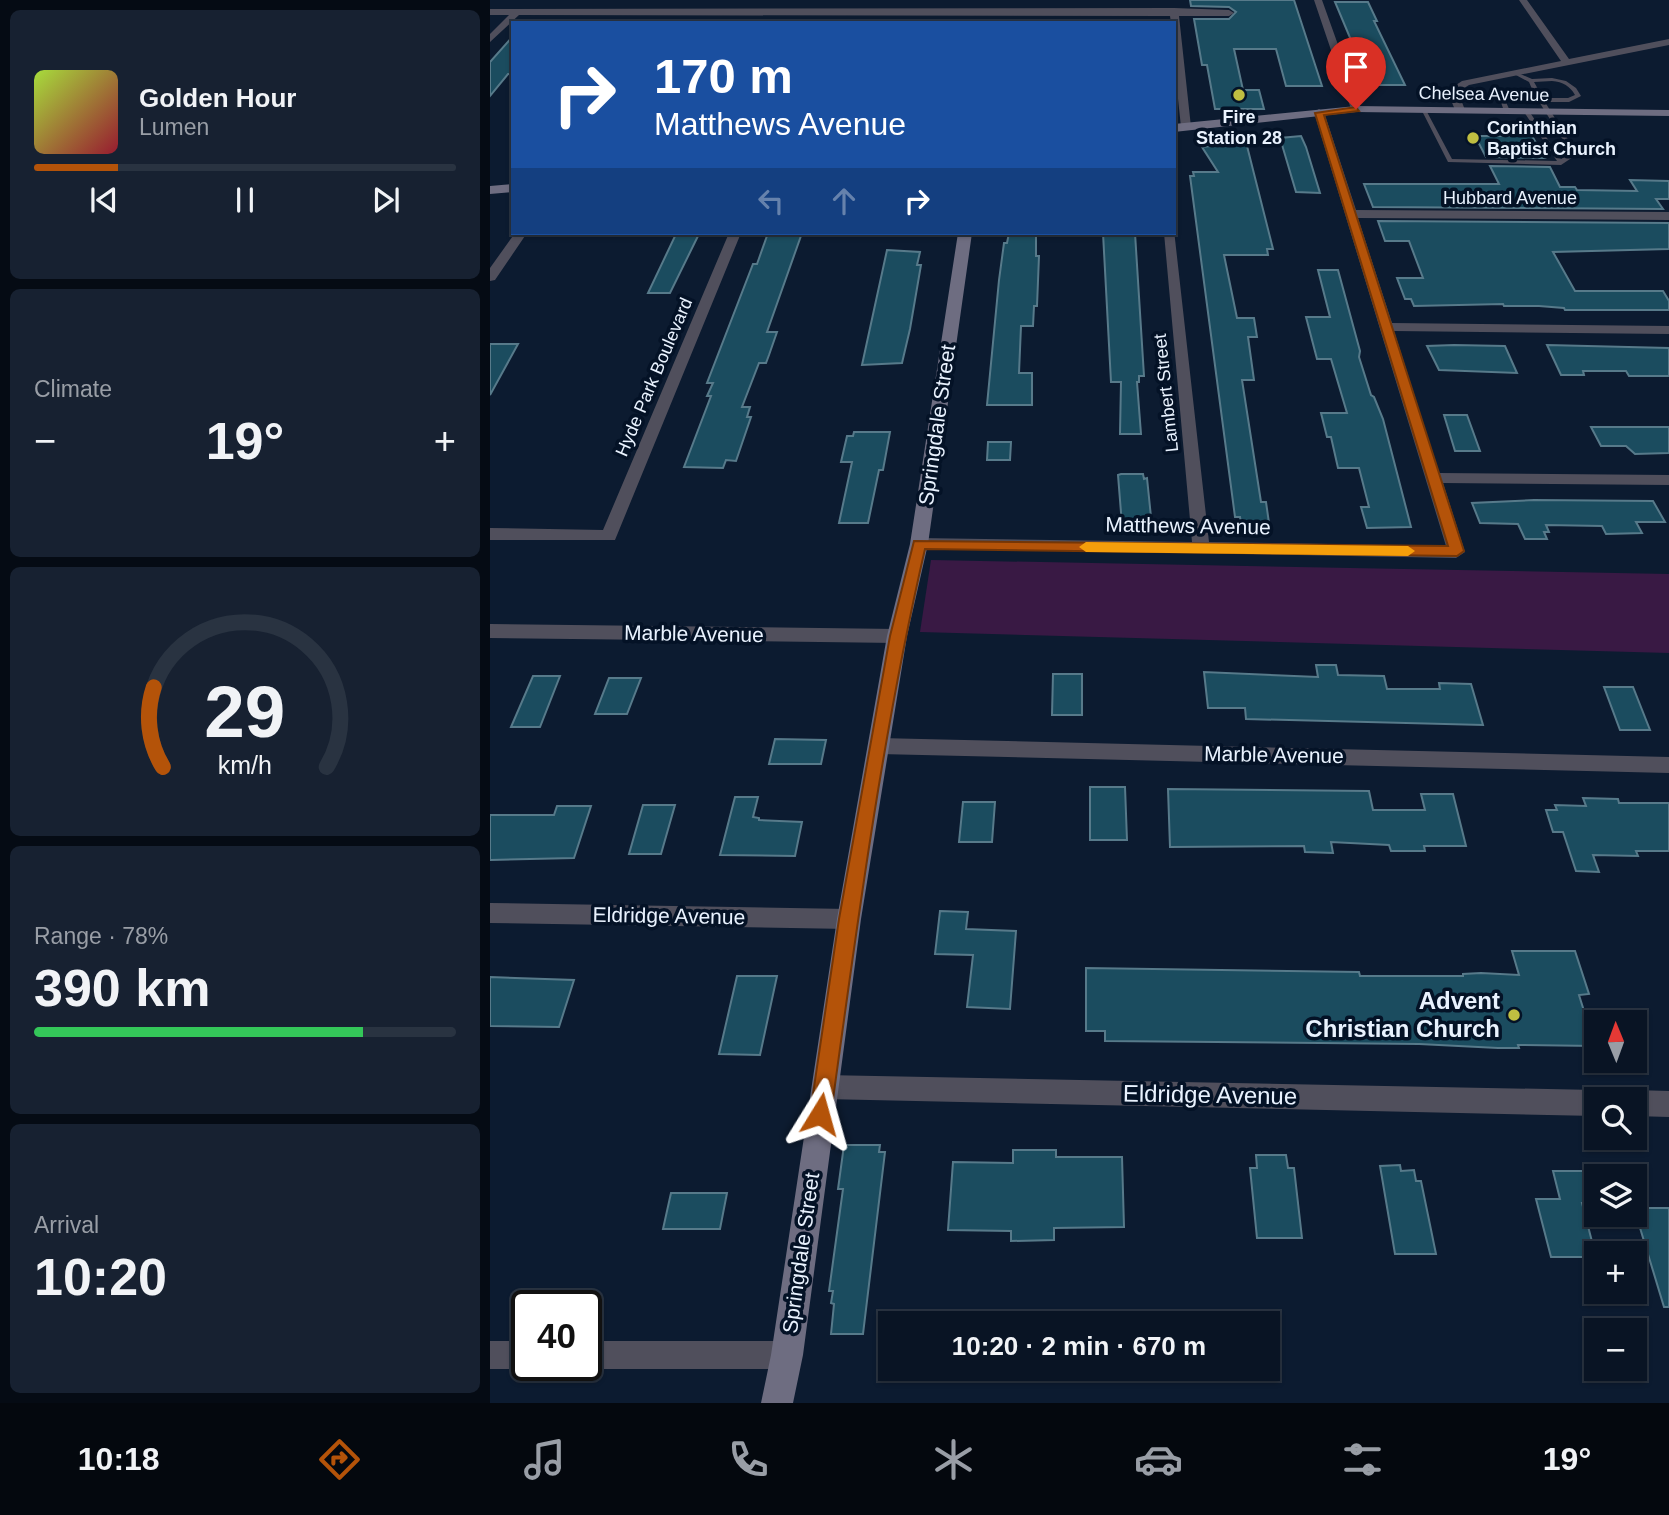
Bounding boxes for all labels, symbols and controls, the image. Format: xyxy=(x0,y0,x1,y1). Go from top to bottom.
pin xyxy=(1326,37,1386,109)
icon: arrive xyxy=(1337,48,1375,86)
icon: right xyxy=(539,49,630,140)
text: 170 m xyxy=(654,49,793,103)
text: Golden Hour xyxy=(139,83,296,113)
street label: Chelsea Avenue xyxy=(1418,83,1550,105)
marker: Fire Station 28 xyxy=(1231,87,1247,103)
text: Matthews Avenue xyxy=(654,106,906,142)
place label: Fire Station 28 xyxy=(1196,107,1282,148)
text: Lumen xyxy=(139,114,209,140)
place label: Corinthian Baptist Church xyxy=(1487,118,1616,159)
marker: Corinthian Baptist Church xyxy=(1465,130,1481,146)
icon: previous xyxy=(85,181,123,219)
icon: pause xyxy=(226,181,264,219)
icon: next xyxy=(367,181,405,219)
icon: left xyxy=(752,182,790,220)
icon: ahead xyxy=(825,182,863,220)
icon: right xyxy=(898,182,936,220)
street label: Hubbard Avenue xyxy=(1443,188,1577,208)
street label: Hyde Park Boulevard xyxy=(612,295,696,459)
street label: Lambert Street xyxy=(1150,333,1182,453)
street label: Springdale Street xyxy=(914,343,959,507)
text: Climate xyxy=(34,376,112,402)
text: 19° xyxy=(206,412,284,470)
text: − xyxy=(34,420,56,462)
text: + xyxy=(434,420,456,462)
street label: Matthews Avenue xyxy=(1105,513,1271,538)
street label: Marble Avenue xyxy=(624,621,764,646)
text: 29 xyxy=(205,672,285,753)
street label: Marble Avenue xyxy=(1204,742,1344,767)
text: km/h xyxy=(218,751,272,779)
street label: Eldridge Avenue xyxy=(593,903,745,928)
text: Range · 78% xyxy=(34,923,168,949)
text: 390 km xyxy=(34,959,210,1017)
place label: Advent Christian Church xyxy=(1305,987,1500,1042)
marker: Advent Christian Church xyxy=(1506,1007,1522,1023)
north arrow xyxy=(1584,1010,1647,1073)
map controls xyxy=(1584,1010,1647,1381)
position arrow xyxy=(783,1077,857,1151)
street label: Eldridge Avenue xyxy=(1123,1079,1297,1110)
button: search xyxy=(1584,1087,1647,1150)
button: layers xyxy=(1584,1164,1647,1227)
street label: Springdale Street xyxy=(778,1171,823,1335)
text: Arrival xyxy=(34,1212,99,1238)
button: + xyxy=(1584,1241,1647,1304)
text: 10:20 xyxy=(34,1248,167,1306)
speed limit sign: 40 xyxy=(511,1290,602,1381)
button: − xyxy=(1584,1318,1647,1381)
text: 10:20 · 2 min · 670 m xyxy=(952,1331,1206,1361)
icon: directions xyxy=(315,1435,364,1484)
icon: music xyxy=(520,1435,569,1484)
icon: phone xyxy=(724,1435,773,1484)
icon: climate xyxy=(929,1435,978,1484)
icon: car xyxy=(1134,1435,1183,1484)
icon: filters xyxy=(1338,1435,1387,1484)
text: 10:18 xyxy=(78,1441,160,1477)
text: 19° xyxy=(1543,1441,1591,1477)

